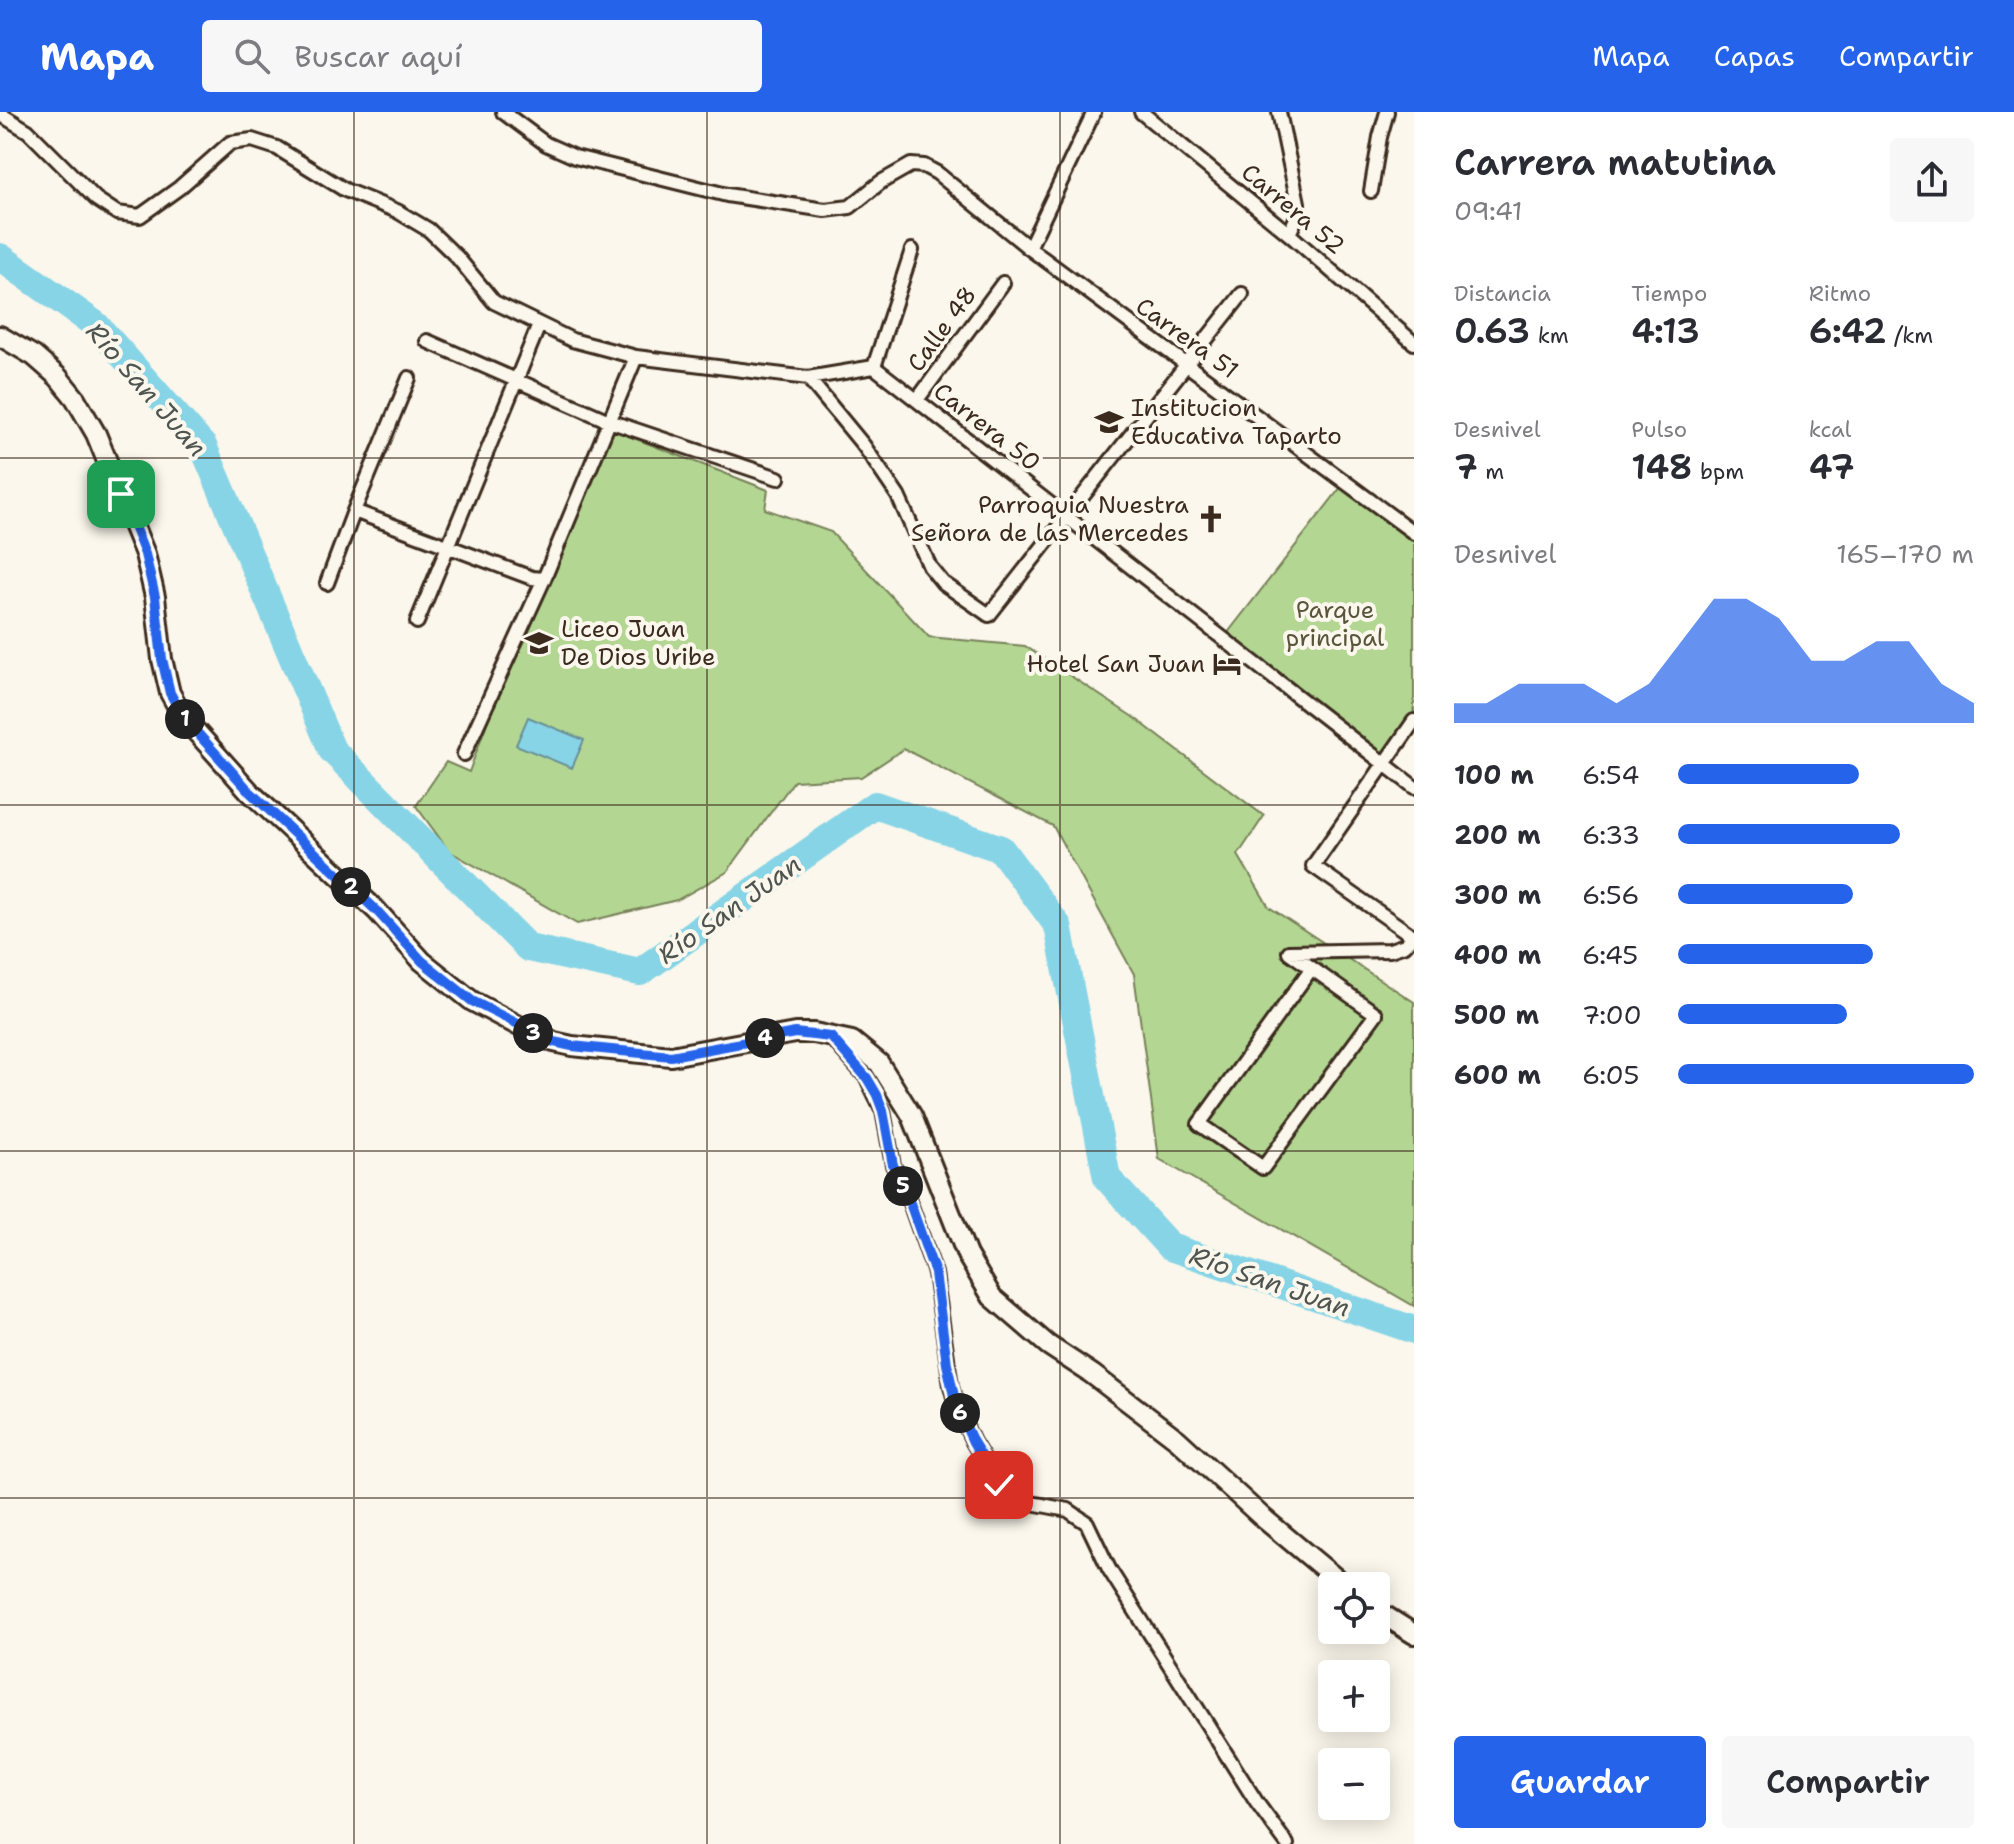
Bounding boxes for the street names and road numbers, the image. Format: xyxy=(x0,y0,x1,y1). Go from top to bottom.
street label: Carrera 52 xyxy=(1235,156,1351,262)
street label: Calle 48 xyxy=(900,280,984,378)
street label: Carrera 51 xyxy=(1129,290,1245,386)
street label: Carrera 50 xyxy=(927,375,1047,479)

